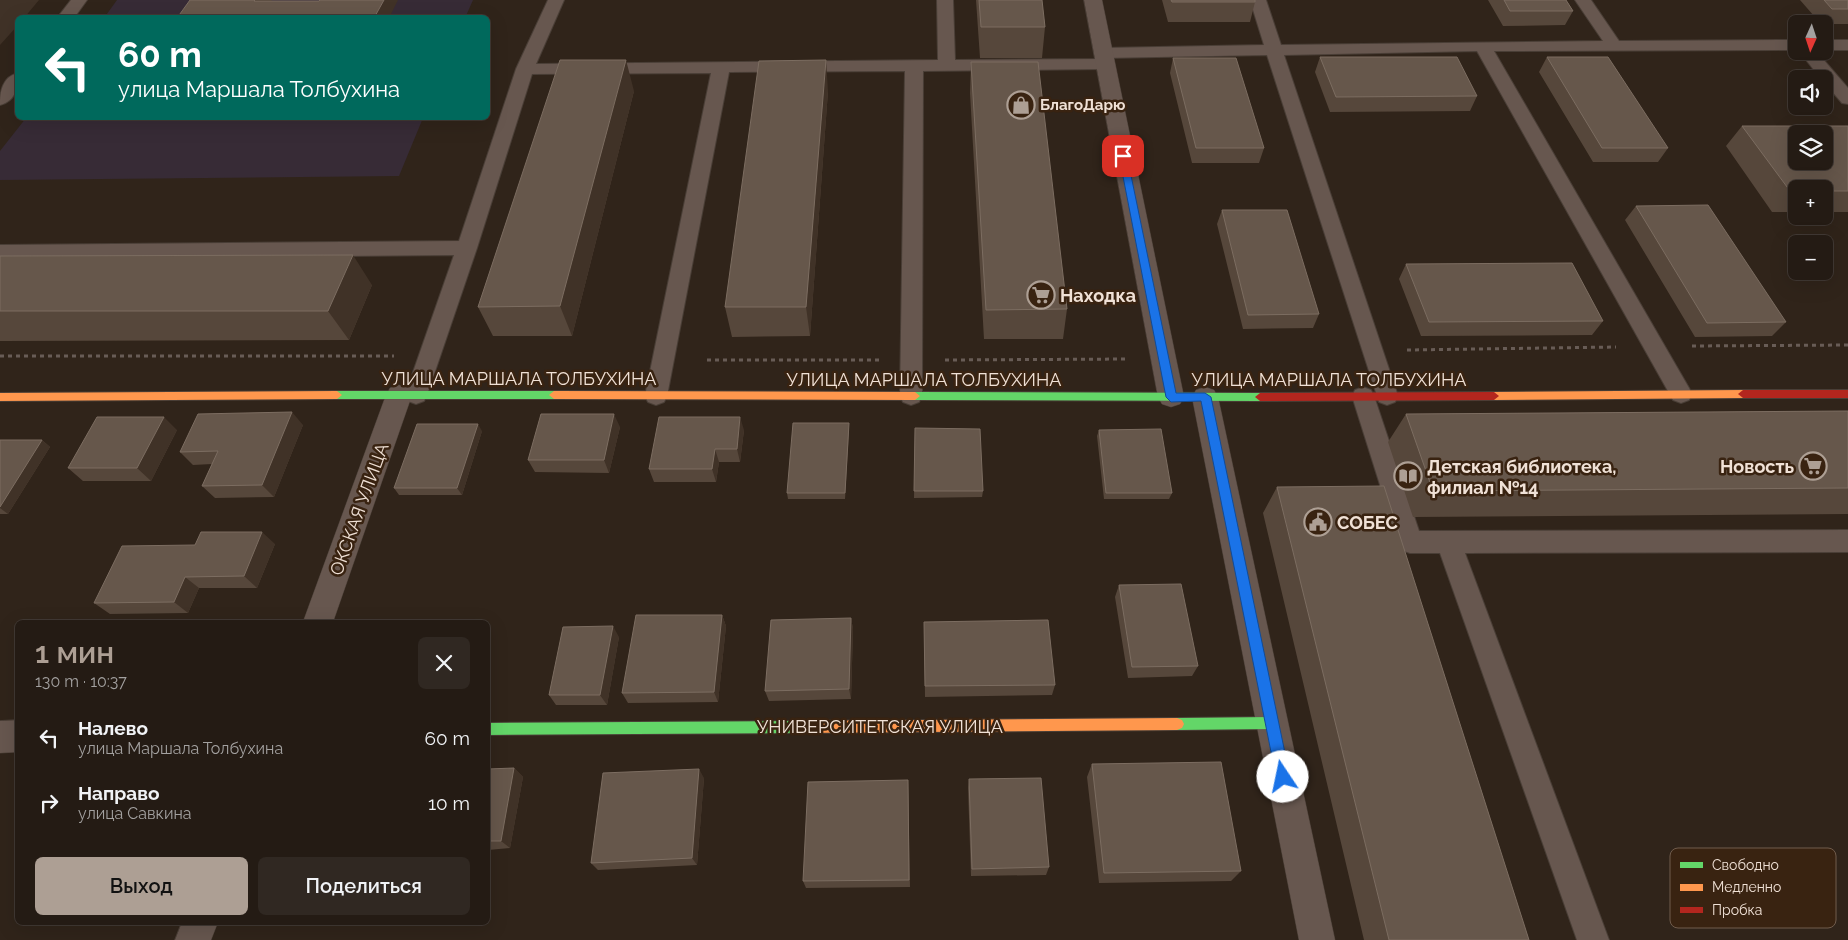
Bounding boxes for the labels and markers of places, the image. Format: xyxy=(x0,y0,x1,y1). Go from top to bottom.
shop icon: БлагоДарю xyxy=(1006,90,1036,120)
place label: БлагоДарю xyxy=(1040,96,1125,114)
pin xyxy=(1102,135,1144,177)
supermarket icon: Находка xyxy=(1026,280,1056,310)
place label: Находка xyxy=(1060,285,1136,306)
supermarket icon: Новость xyxy=(1798,451,1828,481)
place label: Детская библиотека, филиал №14 xyxy=(1427,456,1617,498)
place label: Новость xyxy=(1720,456,1794,477)
library icon: Детская библиотека, филиал №14 xyxy=(1393,461,1423,491)
public building icon: СОБЕС xyxy=(1303,507,1333,537)
place label: СОБЕС xyxy=(1337,512,1398,533)

